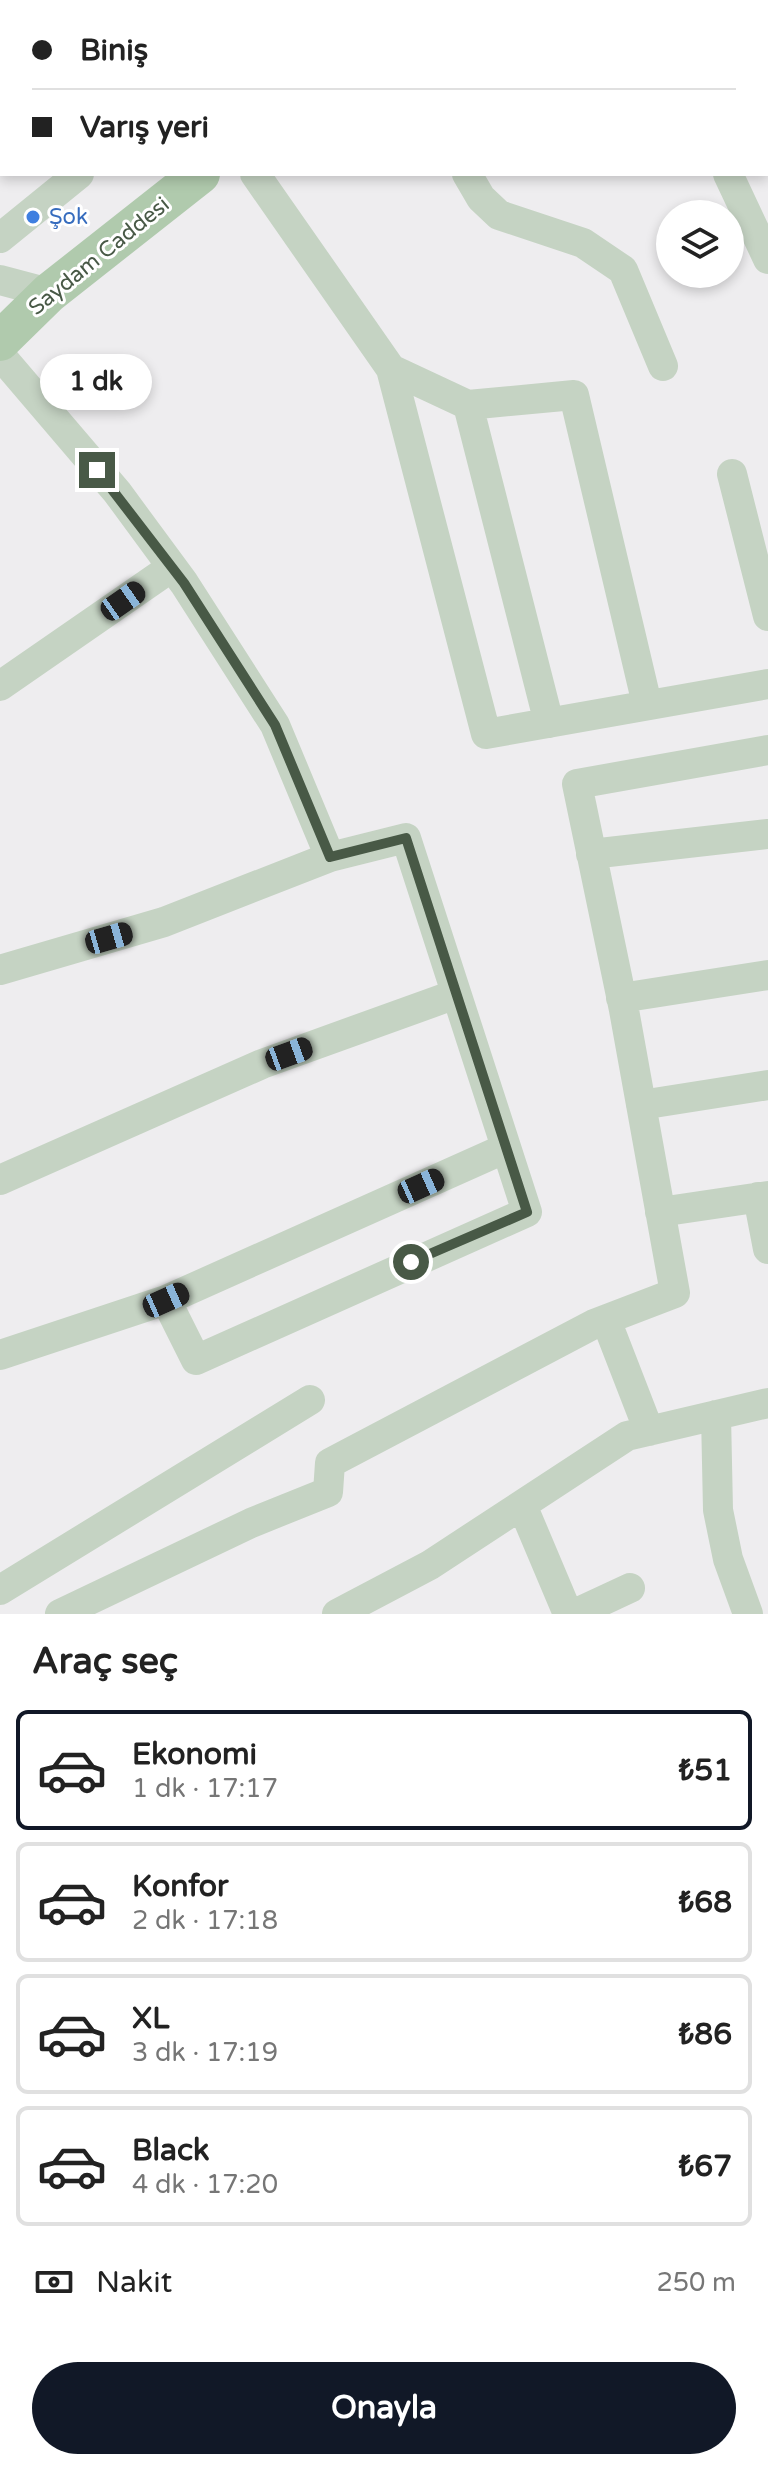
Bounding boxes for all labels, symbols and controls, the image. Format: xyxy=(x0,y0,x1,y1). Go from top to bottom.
text: Biniş xyxy=(80,32,148,69)
text: Varış yeri xyxy=(80,109,209,146)
street label: Saydam Caddesi xyxy=(23,191,175,321)
map controls xyxy=(656,200,744,288)
button: layers xyxy=(656,200,744,288)
place label: Şok xyxy=(49,204,88,230)
marker: Şok xyxy=(24,208,42,226)
callout: 1 dk xyxy=(41,354,153,410)
text: 1 dk xyxy=(69,366,123,397)
route end xyxy=(79,452,115,488)
car xyxy=(96,577,150,625)
car xyxy=(83,920,135,956)
car xyxy=(262,1035,316,1073)
car xyxy=(394,1165,448,1207)
route start xyxy=(393,1244,429,1280)
car xyxy=(139,1279,193,1321)
text: Araç seç xyxy=(32,1640,178,1683)
icon: car xyxy=(36,1734,108,1806)
text: Ekonomi xyxy=(132,1736,257,1773)
text: ₺51 xyxy=(678,1752,732,1789)
text: 1 dk · 17:17 xyxy=(132,1773,278,1804)
icon: car xyxy=(36,1866,108,1938)
text: Konfor xyxy=(132,1868,229,1905)
text: ₺68 xyxy=(678,1884,732,1921)
text: 2 dk · 17:18 xyxy=(132,1905,278,1936)
icon: car xyxy=(36,1998,108,2070)
text: XL xyxy=(132,2000,169,2037)
text: ₺86 xyxy=(678,2016,732,2053)
text: 3 dk · 17:19 xyxy=(132,2037,278,2068)
icon: car xyxy=(36,2130,108,2202)
text: Black xyxy=(132,2132,209,2169)
text: ₺67 xyxy=(678,2148,732,2185)
text: 4 dk · 17:20 xyxy=(132,2169,278,2200)
icon: cash xyxy=(32,2260,76,2304)
text: Nakit xyxy=(96,2264,172,2301)
text: 250 m xyxy=(656,2267,736,2298)
button: Onayla xyxy=(32,2362,736,2454)

